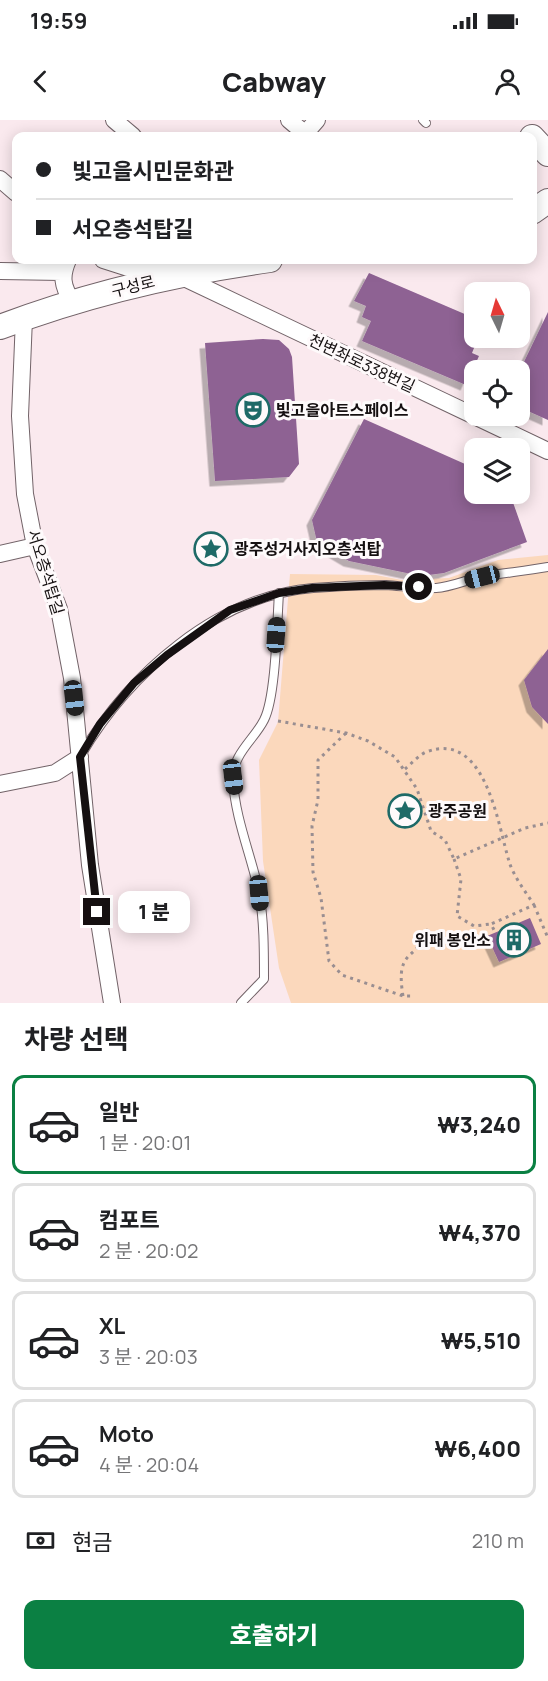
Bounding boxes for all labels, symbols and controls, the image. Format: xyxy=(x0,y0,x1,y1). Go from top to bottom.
text: 19:59 xyxy=(30,6,87,36)
text: Cabway xyxy=(222,63,326,100)
icon: back xyxy=(24,65,57,98)
icon: person xyxy=(491,65,524,98)
text: 빛고을시민문화관 xyxy=(72,156,234,186)
text: 서오층석탑길 xyxy=(72,214,193,244)
street label: 구성로 xyxy=(109,270,157,302)
north arrow xyxy=(464,282,530,348)
map controls xyxy=(464,282,530,504)
street label: 천변좌로338번길 xyxy=(305,329,419,397)
button: locate xyxy=(464,360,530,426)
theatre icon: 빛고을아트스페이스 xyxy=(235,392,271,428)
place label: 빛고을아트스페이스 xyxy=(276,399,409,421)
button: layers xyxy=(464,438,530,504)
street label: 서오층석탑길 xyxy=(23,527,69,617)
place icon: 광주성거사지오층석탑 xyxy=(193,531,229,567)
place label: 광주성거사지오층석탑 xyxy=(234,538,381,560)
car xyxy=(462,564,502,590)
route start xyxy=(405,573,432,600)
car xyxy=(266,616,286,654)
car xyxy=(63,679,85,717)
car xyxy=(222,758,244,796)
place icon: 광주공원 xyxy=(387,793,423,829)
place label: 광주공원 xyxy=(428,800,487,822)
car xyxy=(248,874,270,912)
callout: 1 분 xyxy=(118,891,190,933)
route end xyxy=(83,898,110,925)
text: 1 분 xyxy=(138,898,170,925)
building icon: 위패 봉안소 xyxy=(496,922,532,958)
place label: 위패 봉안소 xyxy=(414,929,491,951)
text: 차량 선택 xyxy=(24,1020,129,1057)
text: 일반 xyxy=(99,1097,139,1127)
icon: car xyxy=(27,1098,81,1152)
text: ₩3,240 xyxy=(437,1110,521,1140)
text: 1 분 · 20:01 xyxy=(99,1129,191,1156)
text: 컴포트 xyxy=(99,1205,160,1235)
icon: car xyxy=(27,1206,81,1260)
text: ₩4,370 xyxy=(439,1218,521,1248)
text: 2 분 · 20:02 xyxy=(99,1237,199,1264)
text: XL xyxy=(99,1311,125,1341)
icon: car xyxy=(27,1314,81,1368)
text: ₩5,510 xyxy=(441,1326,521,1356)
text: 3 분 · 20:03 xyxy=(99,1343,198,1370)
text: Moto xyxy=(99,1419,154,1449)
icon: car xyxy=(27,1422,81,1476)
text: ₩6,400 xyxy=(435,1434,521,1464)
text: 4 분 · 20:04 xyxy=(99,1451,199,1478)
icon: cash xyxy=(24,1524,57,1557)
text: 현금 xyxy=(72,1527,112,1557)
text: 210 m xyxy=(472,1527,524,1554)
button: 호출하기 xyxy=(24,1600,524,1669)

